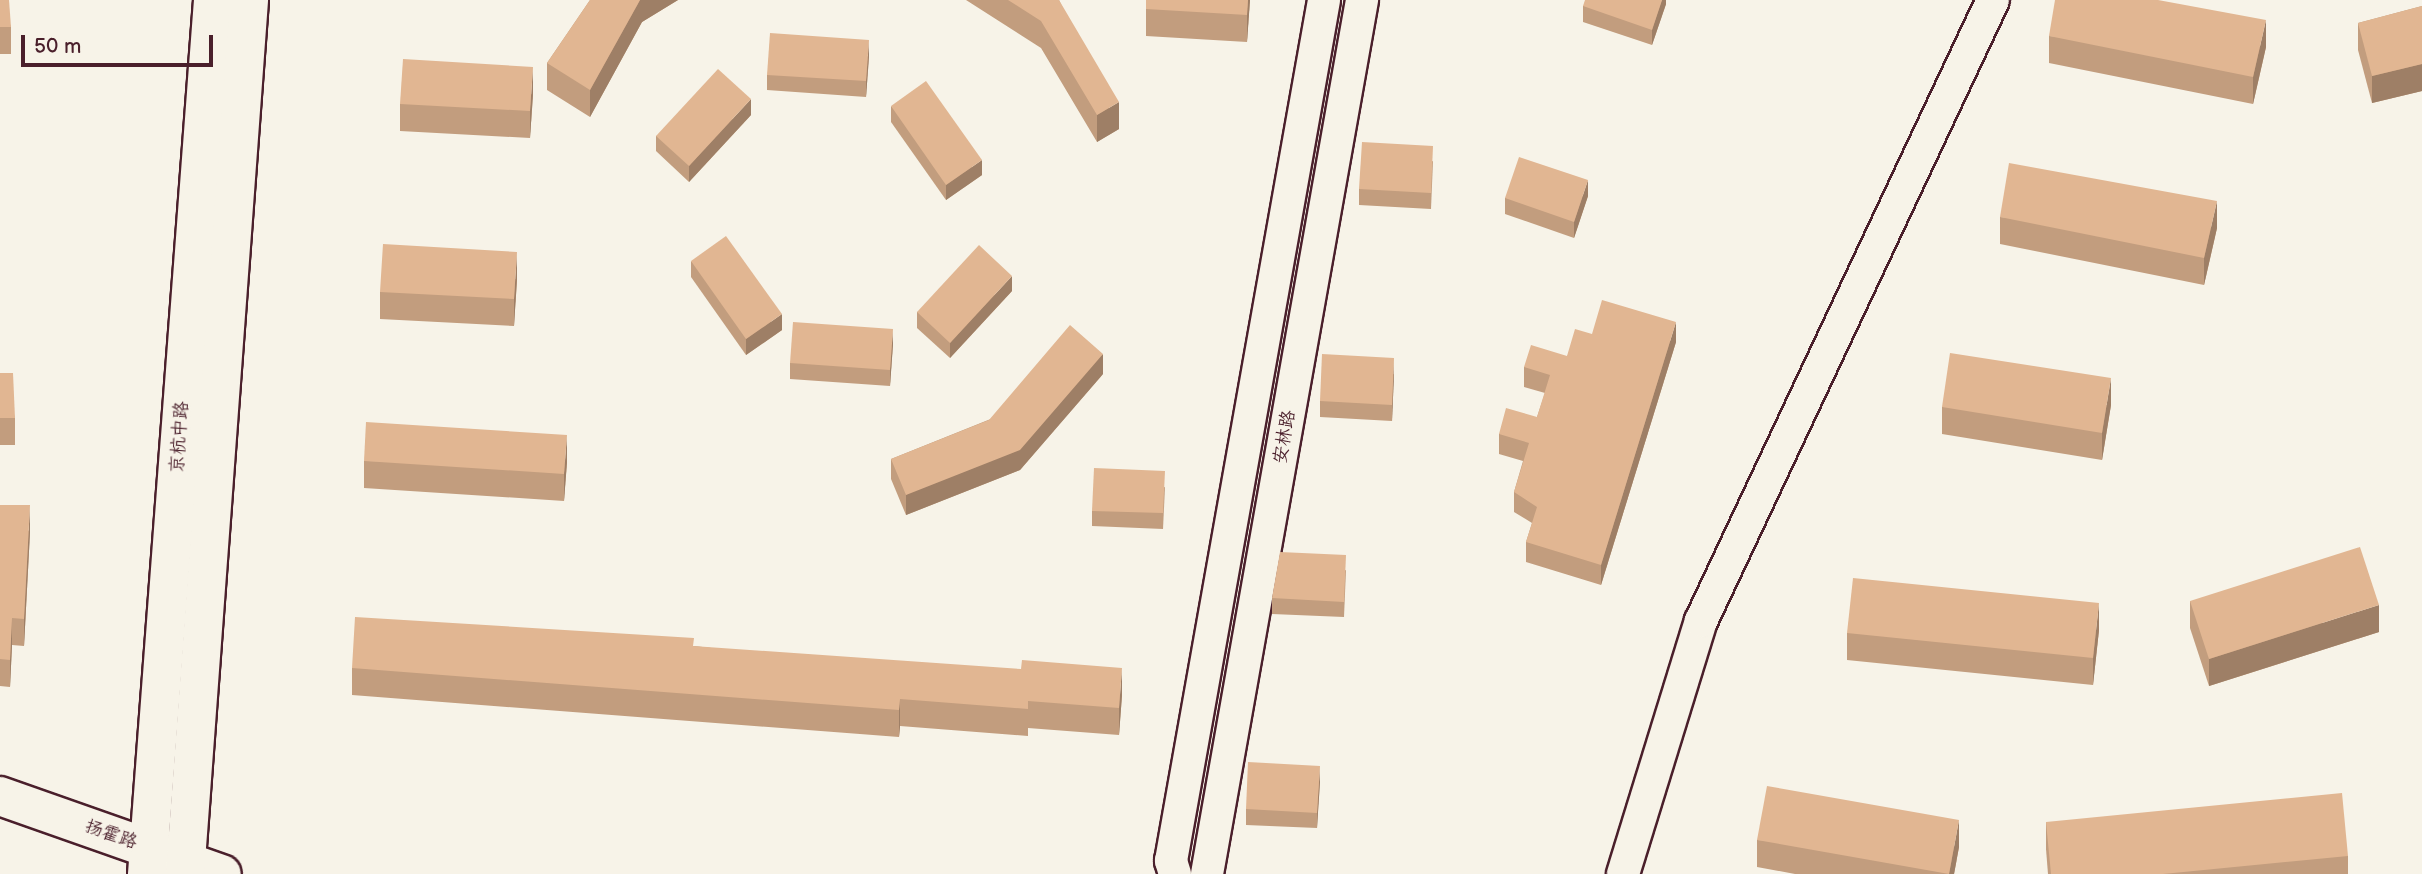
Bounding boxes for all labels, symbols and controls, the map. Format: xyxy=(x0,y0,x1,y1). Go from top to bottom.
scale bar xyxy=(24,21,217,65)
text: 50 m xyxy=(34,34,81,59)
street label: 京杭中路 xyxy=(167,400,193,474)
street label: 安林路 xyxy=(1270,409,1300,465)
street label: 扬霍路 xyxy=(82,816,140,854)

